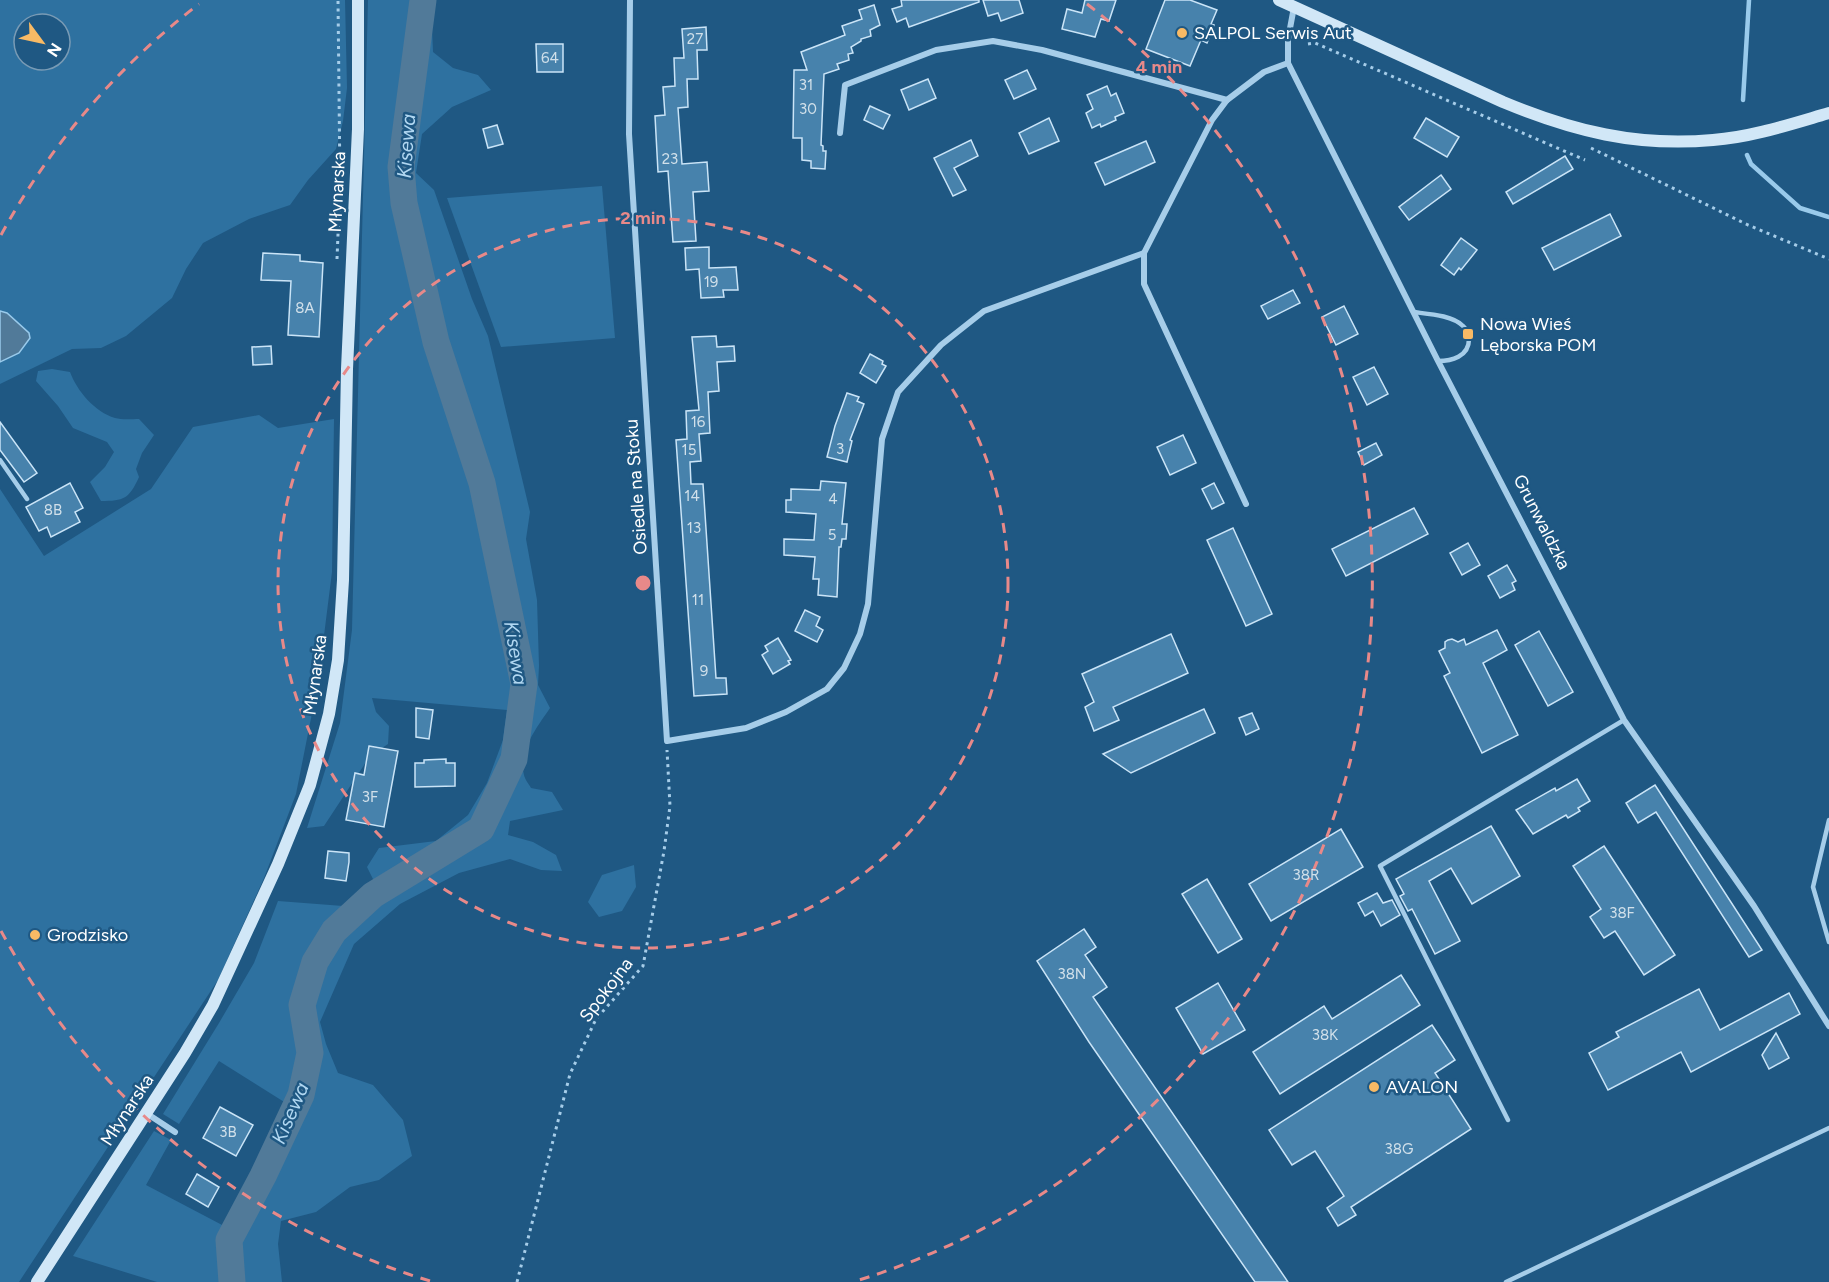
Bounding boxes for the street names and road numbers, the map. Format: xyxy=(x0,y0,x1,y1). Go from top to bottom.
street label: Młynarska xyxy=(324,151,350,233)
street label: Osiedle na Stoku xyxy=(620,418,652,556)
street label: Grunwaldzka xyxy=(1509,471,1575,573)
street label: Młynarska xyxy=(298,633,332,717)
street label: Spokojna xyxy=(575,953,637,1027)
street label: Młynarska xyxy=(96,1070,158,1150)

